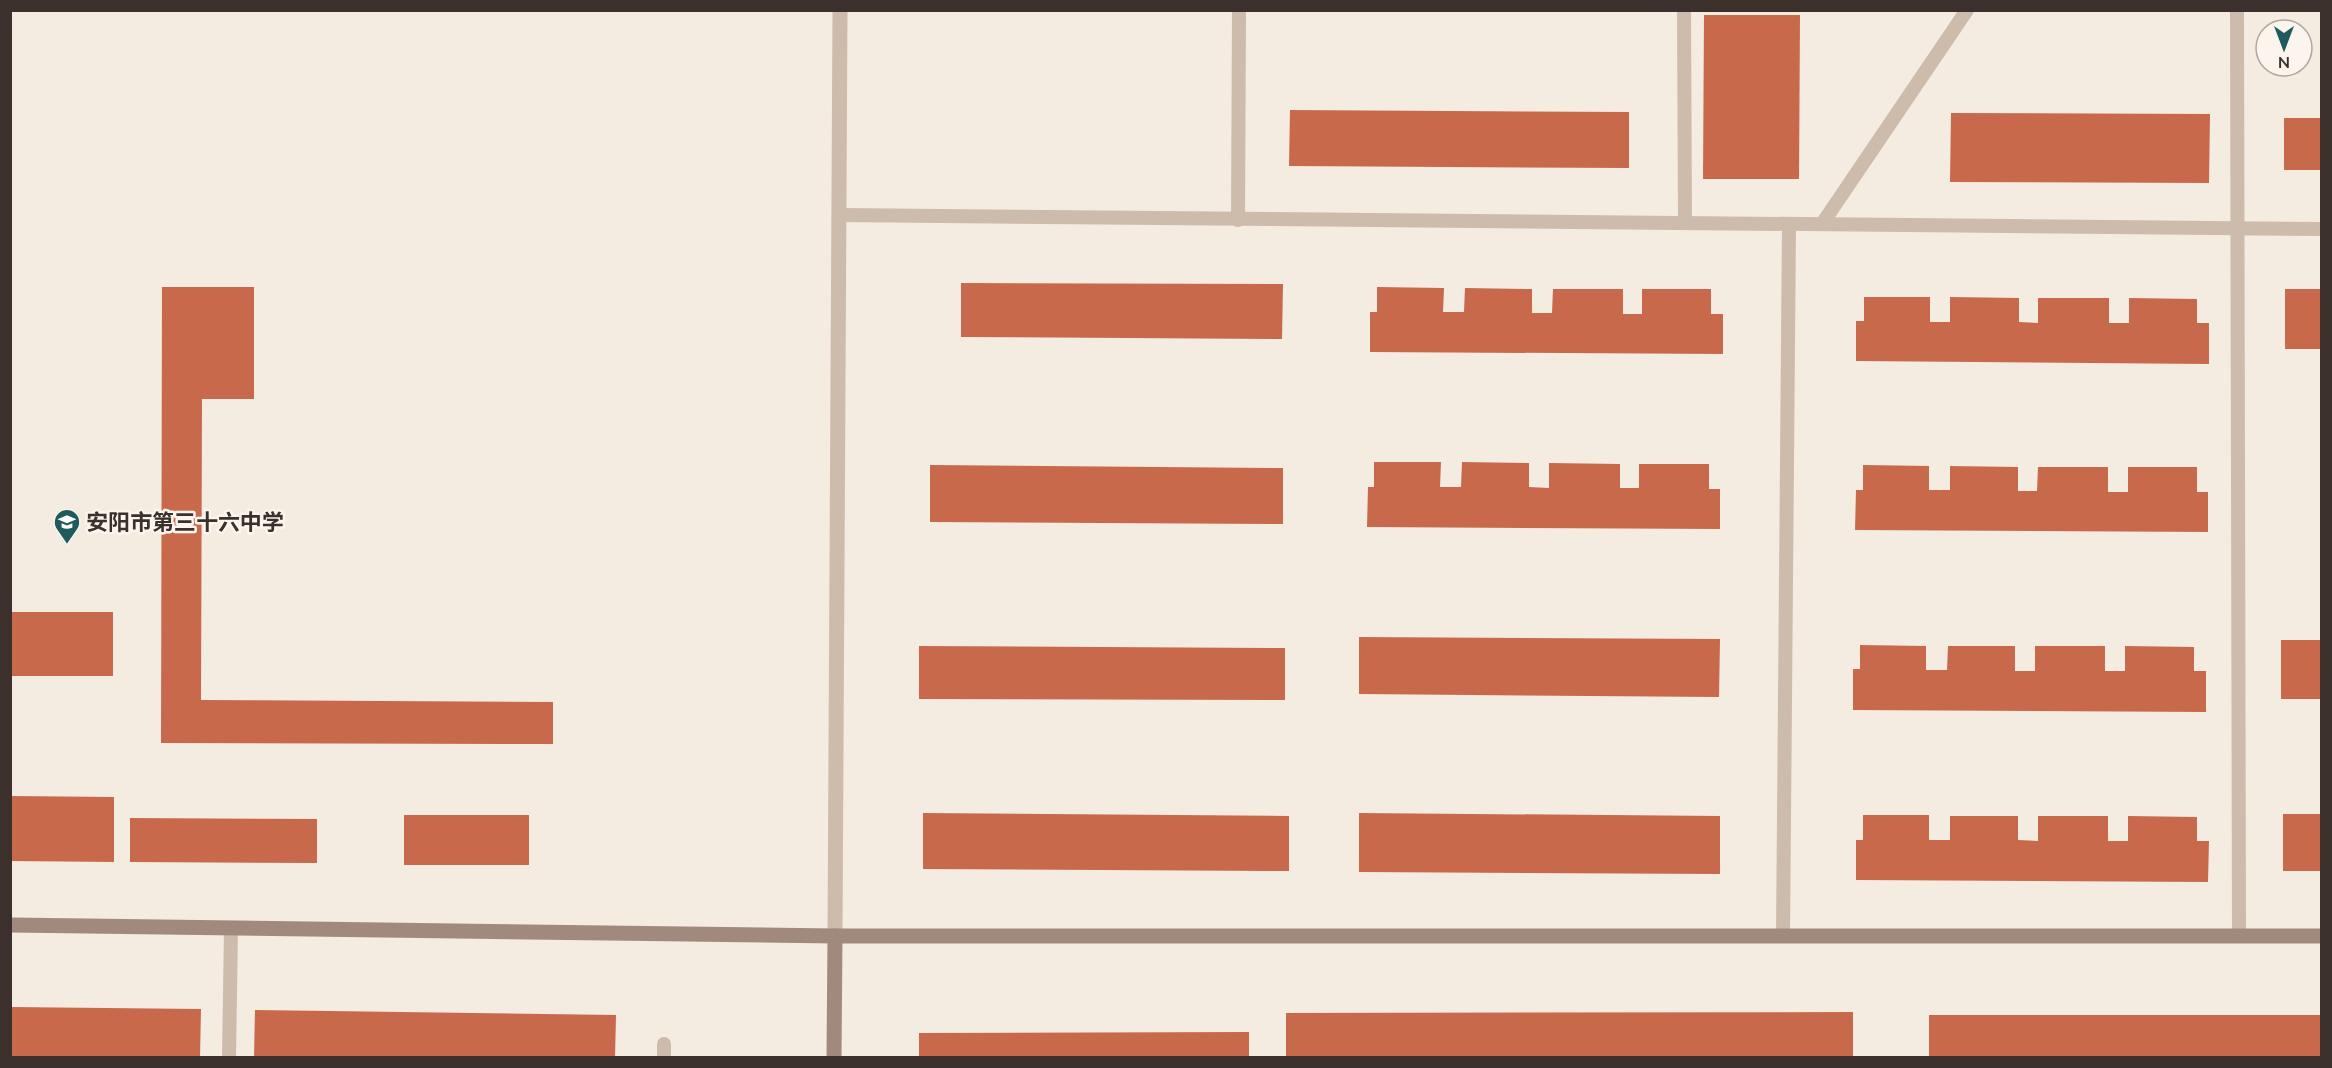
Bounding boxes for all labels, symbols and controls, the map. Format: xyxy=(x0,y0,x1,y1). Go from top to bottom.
north arrow xyxy=(2254,18,2314,78)
text: N xyxy=(2278,53,2290,73)
school or university icon: 安阳市第三十六中学 xyxy=(52,507,82,545)
place label: 安阳市第三十六中学 xyxy=(86,508,284,536)

